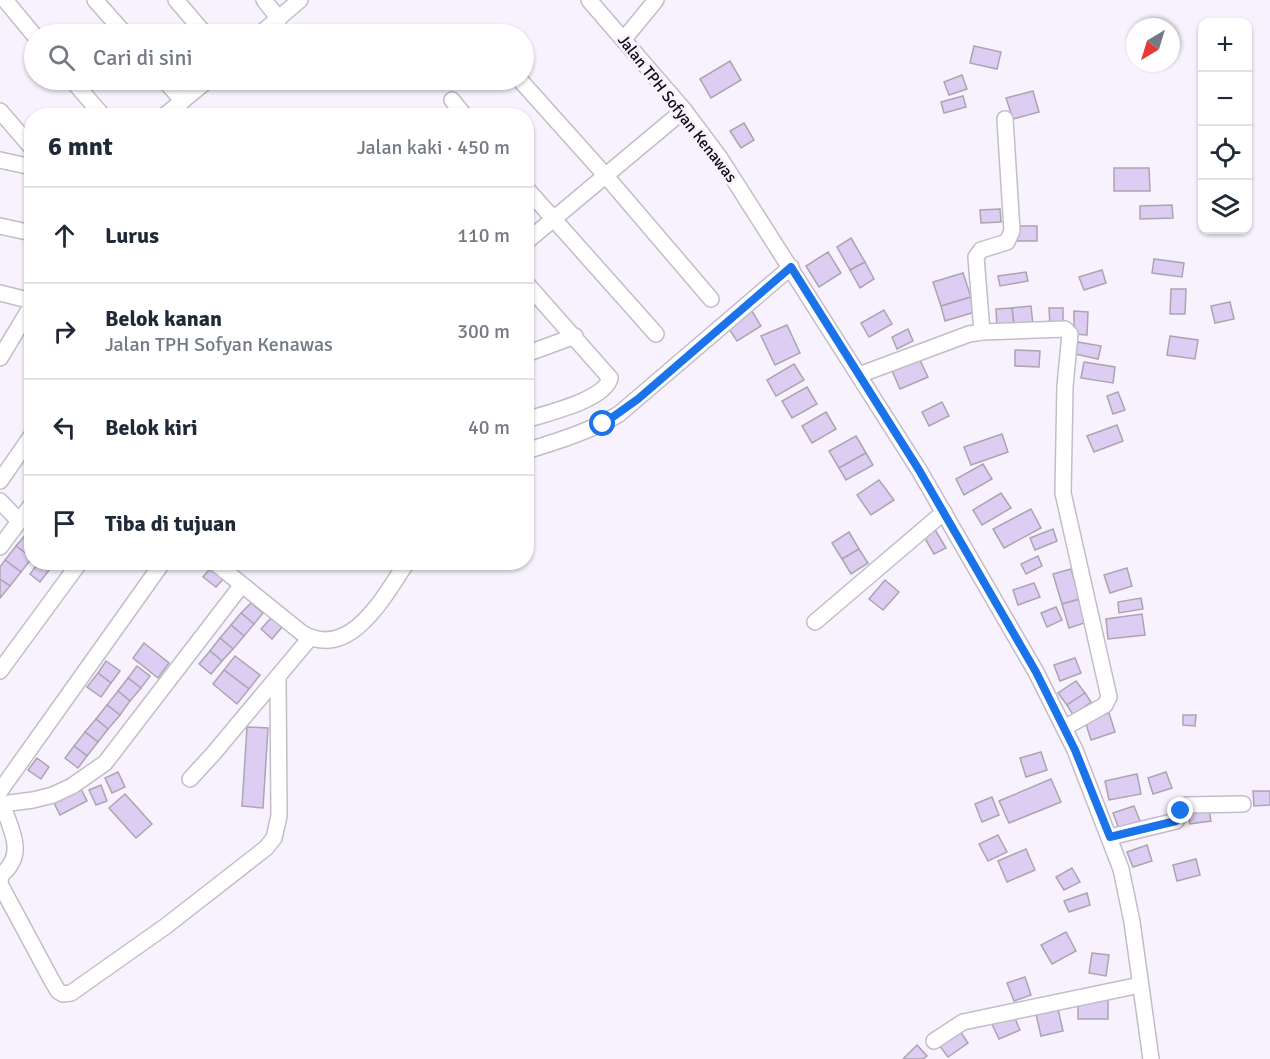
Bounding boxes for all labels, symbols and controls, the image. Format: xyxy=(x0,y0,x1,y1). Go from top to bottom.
north arrow xyxy=(1126,18,1180,72)
map controls xyxy=(1198,18,1252,234)
button: + xyxy=(1198,18,1252,72)
search box xyxy=(24,24,534,90)
street label: Jalan TPH Sofyan Kenawas xyxy=(613,31,741,187)
icon: search xyxy=(45,41,78,74)
text: Cari di sini xyxy=(93,44,193,71)
button: − xyxy=(1198,72,1252,126)
button: locate xyxy=(1198,126,1252,180)
text: 6 mnt xyxy=(48,131,113,163)
text: Jalan kaki · 450 m xyxy=(357,135,510,160)
button: layers xyxy=(1198,180,1252,234)
icon: ahead xyxy=(48,219,81,252)
text: Lurus xyxy=(105,222,159,249)
text: 110 m xyxy=(457,223,510,248)
text: Belok kanan xyxy=(105,305,222,332)
icon: right xyxy=(48,315,81,348)
text: 300 m xyxy=(457,319,510,344)
text: Jalan TPH Sofyan Kenawas xyxy=(105,332,333,357)
route start xyxy=(589,410,615,436)
icon: left xyxy=(48,411,81,444)
text: Belok kiri xyxy=(105,414,198,441)
text: 40 m xyxy=(468,415,510,440)
icon: arrive xyxy=(48,507,81,540)
text: Tiba di tujuan xyxy=(105,510,236,537)
route end xyxy=(1167,797,1193,823)

